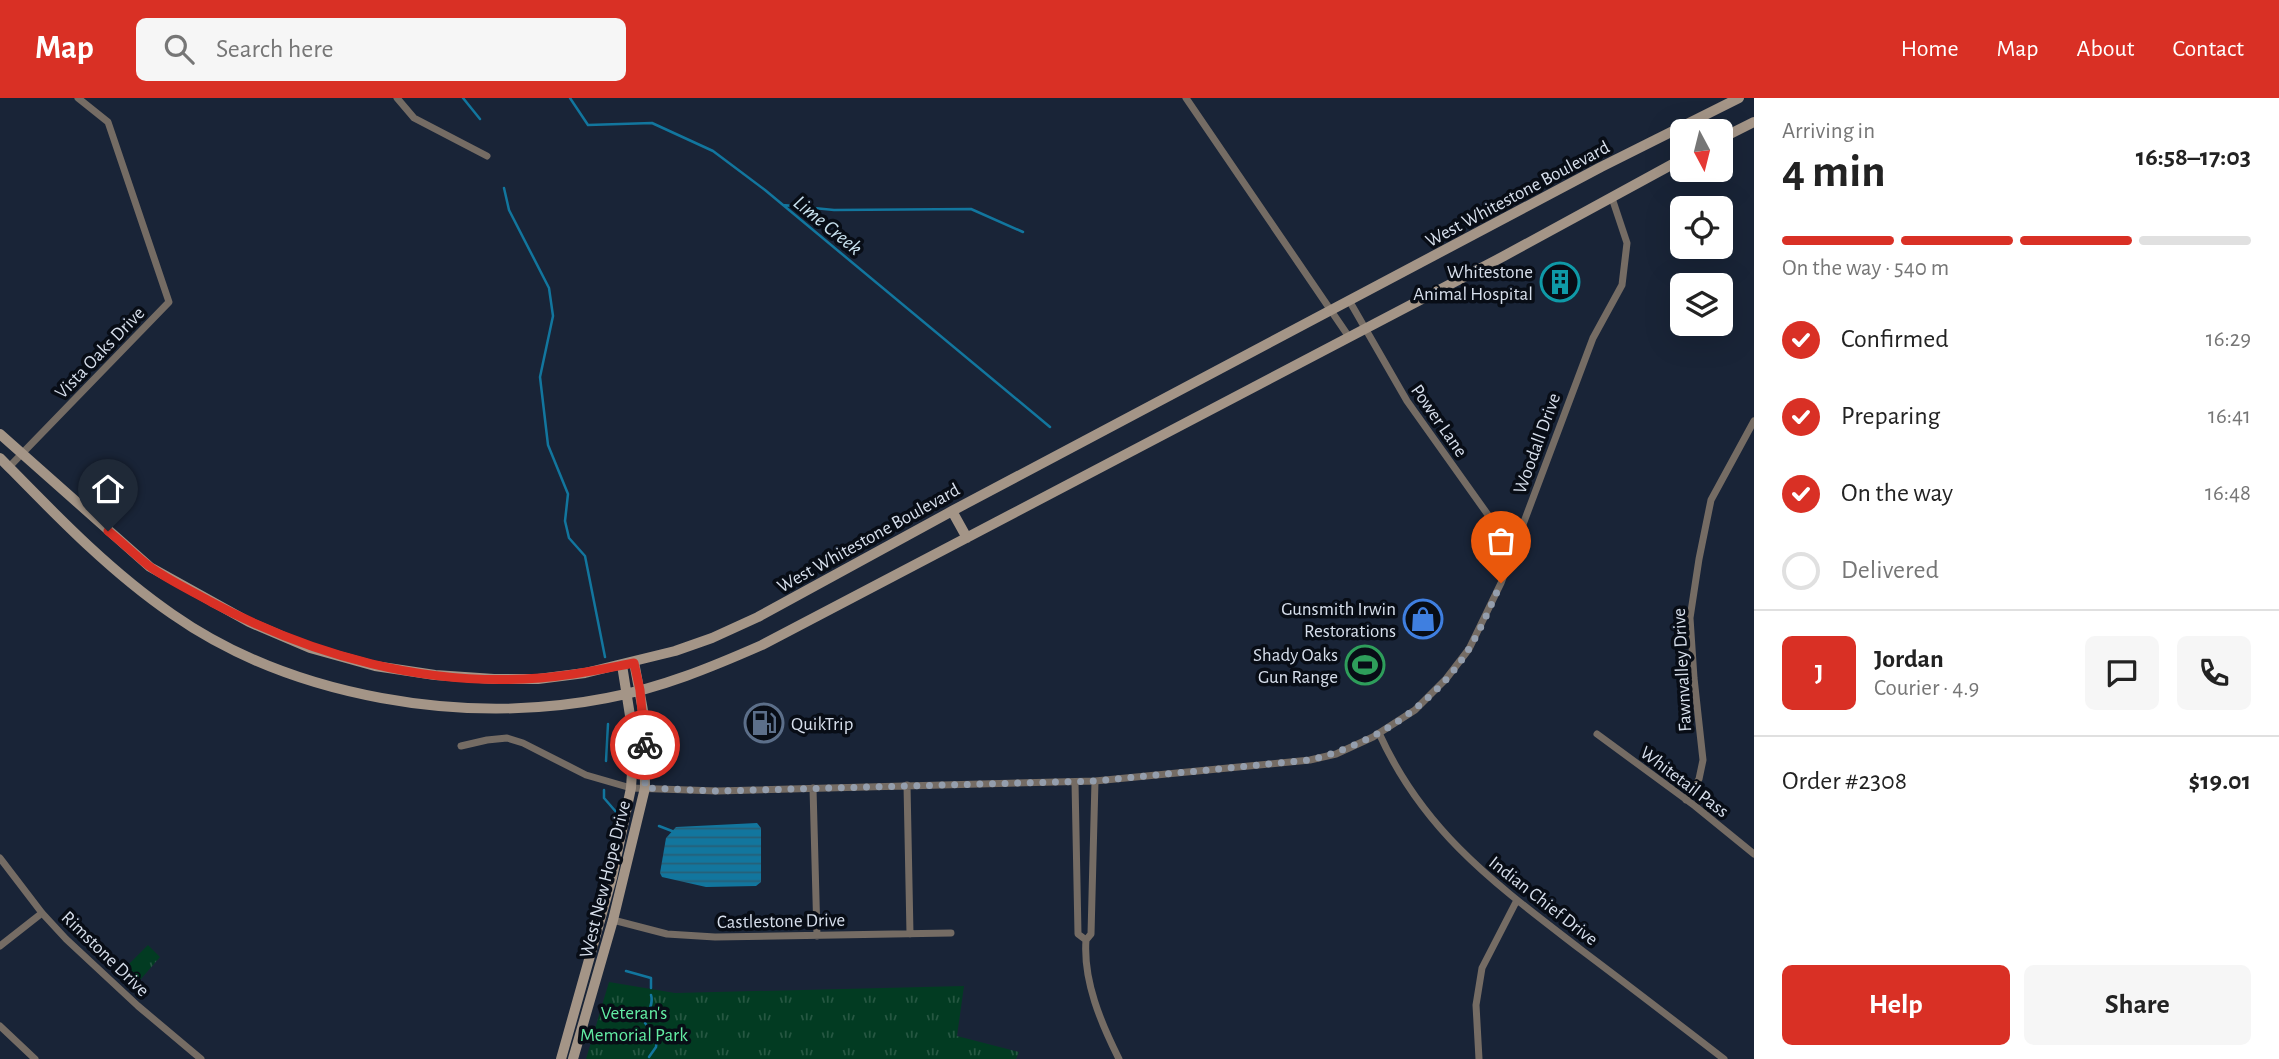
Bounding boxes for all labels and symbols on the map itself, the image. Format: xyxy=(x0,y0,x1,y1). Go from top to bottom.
north arrow xyxy=(1670,119,1732,182)
street label: West Whitestone Boulevard xyxy=(1423,138,1613,251)
water label: Lime Creek xyxy=(789,192,866,259)
building icon: Whitestone Animal Hospital xyxy=(1539,261,1581,303)
place label: Whitestone Animal Hospital xyxy=(1413,263,1533,304)
street label: Vista Oaks Drive xyxy=(52,303,148,403)
street label: Power Lane xyxy=(1407,381,1471,461)
street label: Woodall Drive xyxy=(1510,391,1564,496)
pin xyxy=(78,459,138,531)
street label: West Whitestone Boulevard xyxy=(774,480,963,596)
pin xyxy=(1471,511,1531,583)
shop icon: Gunsmith Irwin Restorations xyxy=(1402,598,1444,640)
place label: Gunsmith Irwin Restorations xyxy=(1281,600,1396,641)
street label: Fawnvalley Drive xyxy=(1670,608,1695,732)
sports icon: Shady Oaks Gun Range xyxy=(1344,644,1386,686)
place label: Shady Oaks Gun Range xyxy=(1253,646,1338,687)
fuel station icon: QuikTrip xyxy=(743,702,785,744)
courier xyxy=(610,710,680,780)
place label: QuikTrip xyxy=(791,715,853,734)
street label: Whitetail Pass xyxy=(1636,743,1732,821)
street label: West New Hope Drive xyxy=(577,799,634,960)
street label: Indian Chief Drive xyxy=(1485,853,1601,949)
street label: Rimstone Drive xyxy=(58,908,152,1000)
street label: Castlestone Drive xyxy=(717,911,845,932)
park label: Veteran's Memorial Park xyxy=(580,1004,688,1045)

